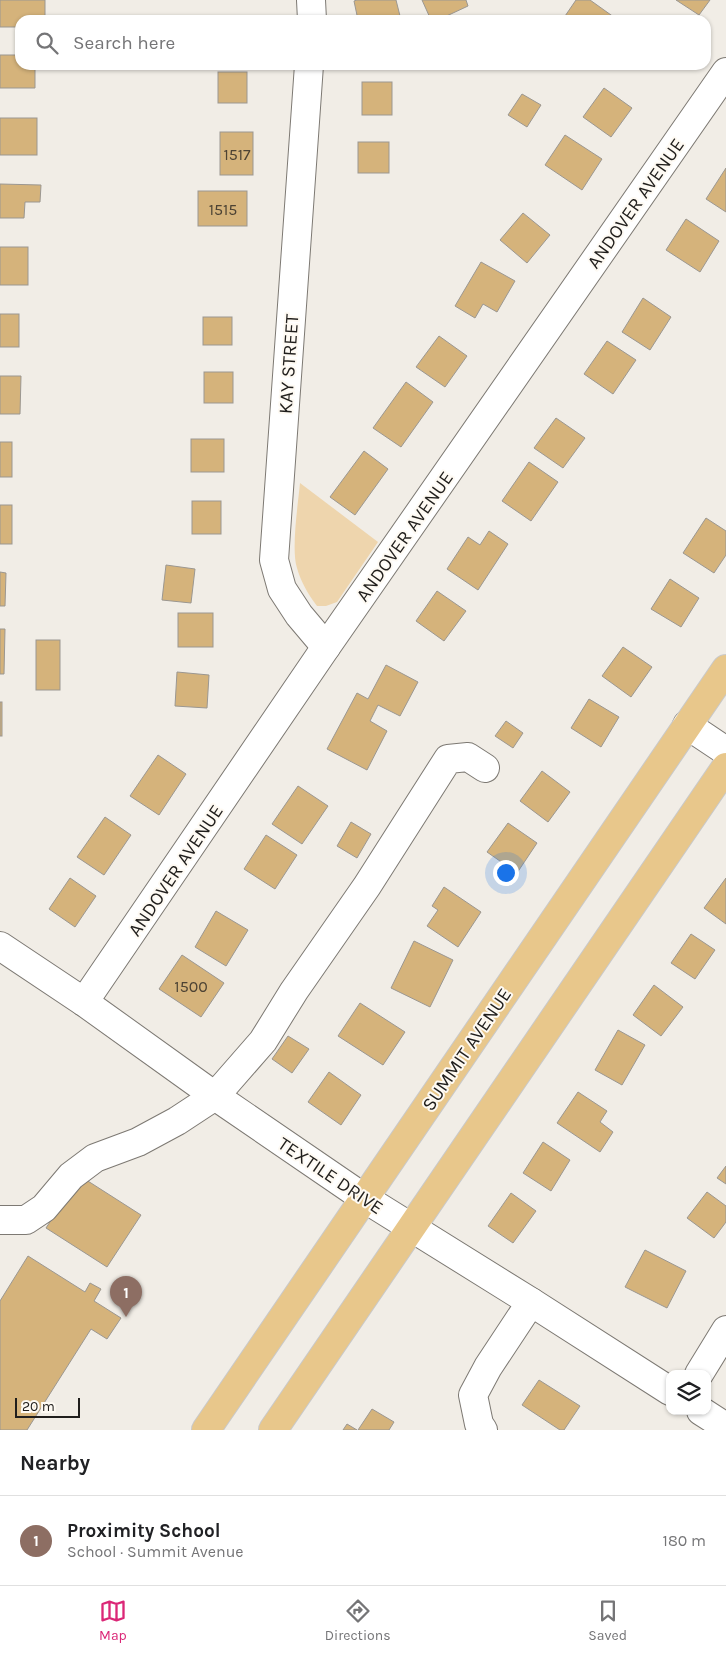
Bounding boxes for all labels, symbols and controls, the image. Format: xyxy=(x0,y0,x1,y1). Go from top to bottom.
search box xyxy=(15,15,711,70)
icon: search xyxy=(33,29,61,57)
text: Search here xyxy=(73,32,175,54)
street label: ANDOVER AVENUE xyxy=(583,134,689,273)
house number: 1517 xyxy=(223,145,251,164)
house number: 1515 xyxy=(209,200,237,219)
street label: KAY STREET xyxy=(275,313,304,415)
street label: ANDOVER AVENUE xyxy=(352,467,458,606)
street label: ANDOVER AVENUE xyxy=(124,801,228,941)
your location xyxy=(493,860,519,886)
house number: 1500 xyxy=(174,977,208,996)
street label: SUMMIT AVENUE xyxy=(418,984,516,1115)
street label: TEXTILE DRIVE xyxy=(274,1133,387,1219)
pin: 1 xyxy=(110,1276,142,1317)
map controls xyxy=(666,1370,711,1415)
button: layers xyxy=(666,1370,711,1415)
scale bar xyxy=(15,1395,80,1418)
text: 20 m xyxy=(22,1398,55,1415)
text: Nearby xyxy=(20,1451,90,1475)
text: Proximity School xyxy=(67,1520,220,1542)
text: 1 xyxy=(33,1531,39,1550)
text: 180 m xyxy=(663,1531,706,1550)
text: School · Summit Avenue xyxy=(67,1542,244,1561)
tab: Map xyxy=(99,1597,127,1644)
tab: Directions xyxy=(325,1597,391,1644)
tab: Saved xyxy=(588,1597,627,1644)

